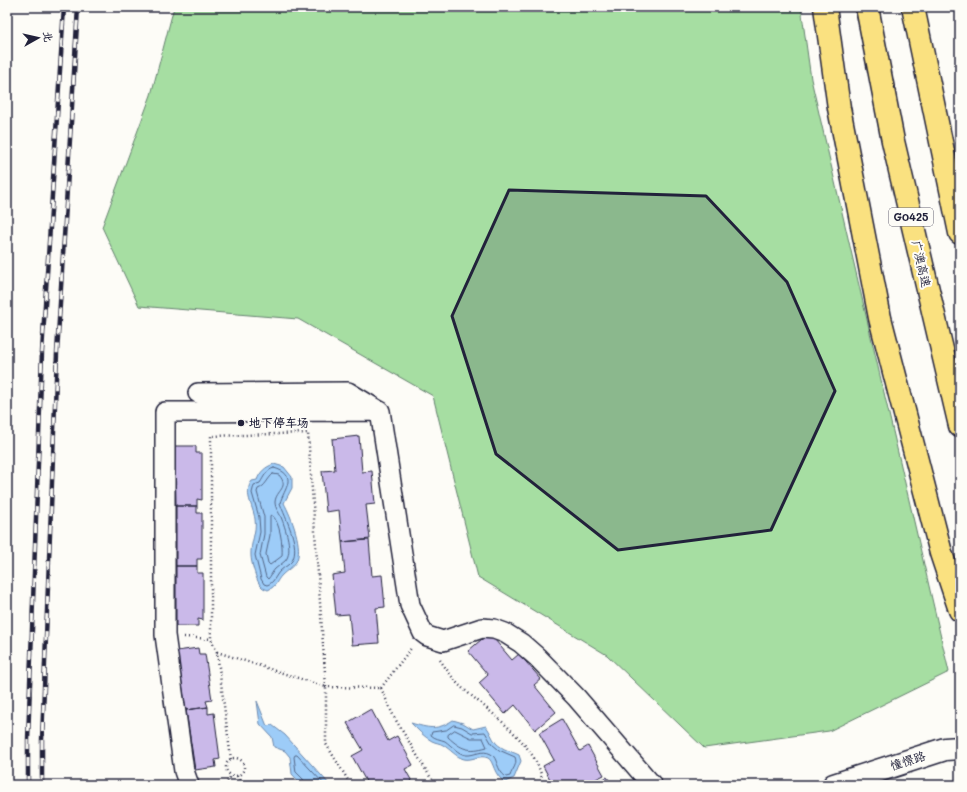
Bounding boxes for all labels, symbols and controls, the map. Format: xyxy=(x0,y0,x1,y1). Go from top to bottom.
north arrow xyxy=(18,18,58,58)
text: 北 xyxy=(40,30,57,43)
road number: G0425 xyxy=(889,208,933,226)
street label: 广澳高速 xyxy=(909,239,935,289)
place label: 地下停车场 xyxy=(249,414,309,430)
marker: 地下停车场 xyxy=(236,418,246,428)
street label: 憧憬路 xyxy=(888,747,927,773)

